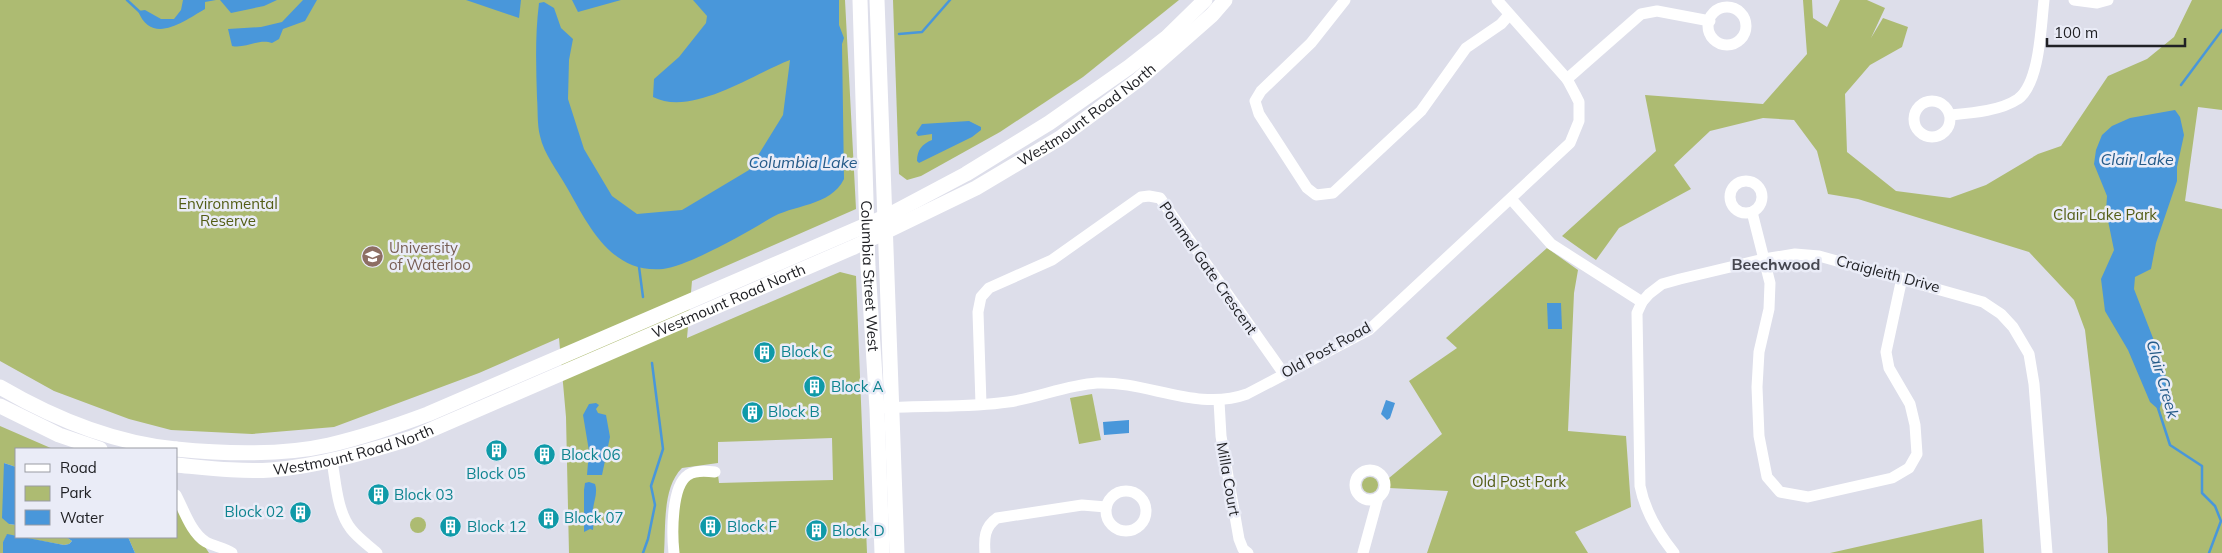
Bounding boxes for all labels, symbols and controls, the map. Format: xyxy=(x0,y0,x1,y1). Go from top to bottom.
scale bar xyxy=(2047,15,2184,47)
text: 100 m xyxy=(2054,23,2098,42)
street label: Westmount Road North xyxy=(1014,59,1159,170)
water label: Clair Lake xyxy=(2100,149,2174,169)
water label: Columbia Lake xyxy=(749,152,858,172)
park label: Environmental Reserve xyxy=(178,194,278,230)
street label: Pommel Gate Crescent xyxy=(1155,198,1261,338)
street label: Columbia Street West xyxy=(857,200,883,352)
park label: Clair Lake Park xyxy=(2053,205,2157,224)
place label: University of Waterloo xyxy=(389,238,471,274)
school or university icon: University of Waterloo xyxy=(361,245,385,269)
street label: Craigleith Drive xyxy=(1834,251,1942,297)
district label: Beechwood xyxy=(1731,254,1821,274)
street label: Westmount Road North xyxy=(649,259,808,342)
street label: Old Post Road xyxy=(1278,317,1374,382)
water label: Clair Creek xyxy=(2142,338,2184,421)
building icon: Block C xyxy=(753,340,777,364)
place label: Block C xyxy=(781,342,833,361)
building icon: Block A xyxy=(803,375,827,399)
place label: Block A xyxy=(831,377,883,396)
building icon: Block B xyxy=(740,400,764,424)
place label: Block B xyxy=(768,402,820,421)
street label: Westmount Road North xyxy=(272,420,436,479)
building icon: Block 05 xyxy=(484,439,508,463)
street label: Milla Court xyxy=(1213,441,1244,517)
building icon: Block 06 xyxy=(533,443,557,467)
place label: Block 06 xyxy=(561,445,620,464)
legend xyxy=(15,448,178,538)
text: Road xyxy=(60,458,97,477)
place label: Block 05 xyxy=(466,464,526,483)
park label: Old Post Park xyxy=(1472,472,1566,491)
text: Park xyxy=(60,483,92,502)
building icon: Block 03 xyxy=(366,483,390,507)
place label: Block 03 xyxy=(394,485,453,504)
building icon: Block 02 xyxy=(288,500,312,524)
place label: Block 02 xyxy=(225,502,284,521)
building icon: Block 07 xyxy=(536,506,560,530)
text: Water xyxy=(60,508,104,527)
place label: Block 07 xyxy=(564,508,623,527)
building icon: Block 12 xyxy=(439,515,463,539)
building icon: Block F xyxy=(699,515,723,539)
place label: Block 12 xyxy=(467,517,526,536)
place label: Block F xyxy=(727,517,777,536)
building icon: Block D xyxy=(804,519,828,543)
place label: Block D xyxy=(832,521,885,540)

